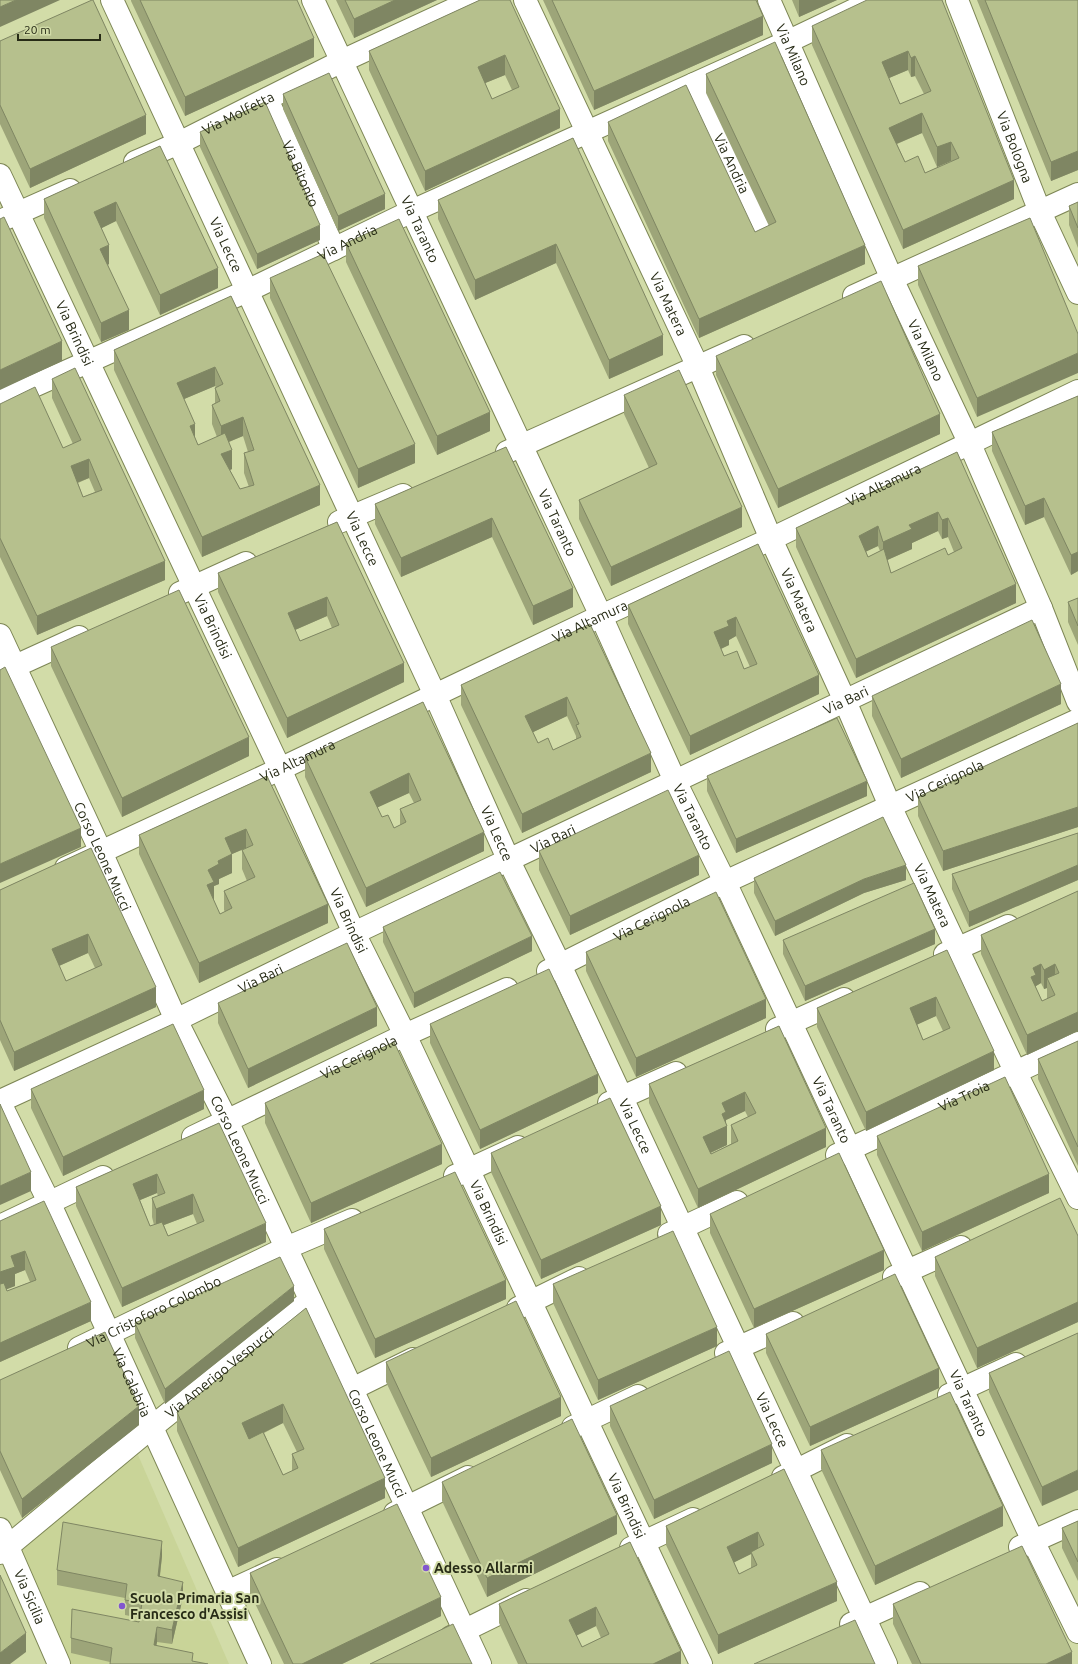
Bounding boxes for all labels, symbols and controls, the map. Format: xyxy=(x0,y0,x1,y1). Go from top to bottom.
scale bar xyxy=(18,16,100,42)
street label: Via Milano xyxy=(773,22,814,88)
text: 20 m xyxy=(24,23,51,36)
street label: Via Molfetta xyxy=(199,89,277,138)
street label: Via Bologna xyxy=(993,109,1036,185)
street label: Via Andria xyxy=(711,131,753,196)
street label: Via Bitonto xyxy=(279,138,322,209)
street label: Via Taranto xyxy=(398,193,443,265)
street label: Via Lecce xyxy=(206,215,245,275)
street label: Via Andria xyxy=(315,221,380,264)
street label: Via Matera xyxy=(646,270,690,338)
street label: Via Brindisi xyxy=(52,298,97,368)
street label: Via Milano xyxy=(904,317,947,384)
street label: Via Altamura xyxy=(844,460,924,510)
street label: Via Taranto xyxy=(535,487,580,559)
street label: Via Lecce xyxy=(343,509,382,569)
street label: Via Matera xyxy=(778,566,820,635)
street label: Via Brindisi xyxy=(191,591,235,661)
street label: Via Altamura xyxy=(550,597,630,646)
street label: Via Bari xyxy=(821,683,871,718)
street label: Via Altamura xyxy=(257,736,337,785)
street label: Via Cerignola xyxy=(904,756,986,806)
street label: Via Taranto xyxy=(670,781,716,853)
street label: Corso Leone Mucci xyxy=(71,799,134,913)
street label: Via Lecce xyxy=(477,803,516,864)
street label: Via Bari xyxy=(528,821,578,856)
street label: Via Matera xyxy=(910,861,954,930)
street label: Via Brindisi xyxy=(327,885,371,956)
street label: Via Cerignola xyxy=(611,893,692,945)
street label: Via Bari xyxy=(236,961,286,996)
street label: Via Cerignola xyxy=(318,1032,400,1083)
street label: Via Taranto xyxy=(809,1074,854,1146)
street label: Via Troia xyxy=(936,1077,992,1115)
street label: Corso Leone Mucci xyxy=(207,1093,273,1207)
street label: Via Lecce xyxy=(616,1096,655,1156)
street label: Via Brindisi xyxy=(466,1178,511,1248)
street label: Via Cristoforo Colombo xyxy=(84,1273,224,1351)
street label: Via Amerigo Vespucci xyxy=(162,1324,277,1421)
street label: Via Calabria xyxy=(109,1346,154,1420)
street label: Via Taranto xyxy=(946,1367,991,1439)
street label: Corso Leone Mucci xyxy=(345,1386,409,1500)
street label: Via Lecce xyxy=(753,1390,792,1450)
street label: Via Brindisi xyxy=(604,1471,649,1541)
place label: Adesso Allarmi xyxy=(434,1560,533,1576)
marker: Adesso Allarmi xyxy=(421,1563,431,1573)
street label: Via Sicilia xyxy=(11,1567,49,1627)
place label: Scuola Primaria San Francesco d'Assisi xyxy=(130,1590,259,1622)
marker: Scuola Primaria San Francesco d'Assisi xyxy=(117,1601,127,1611)

